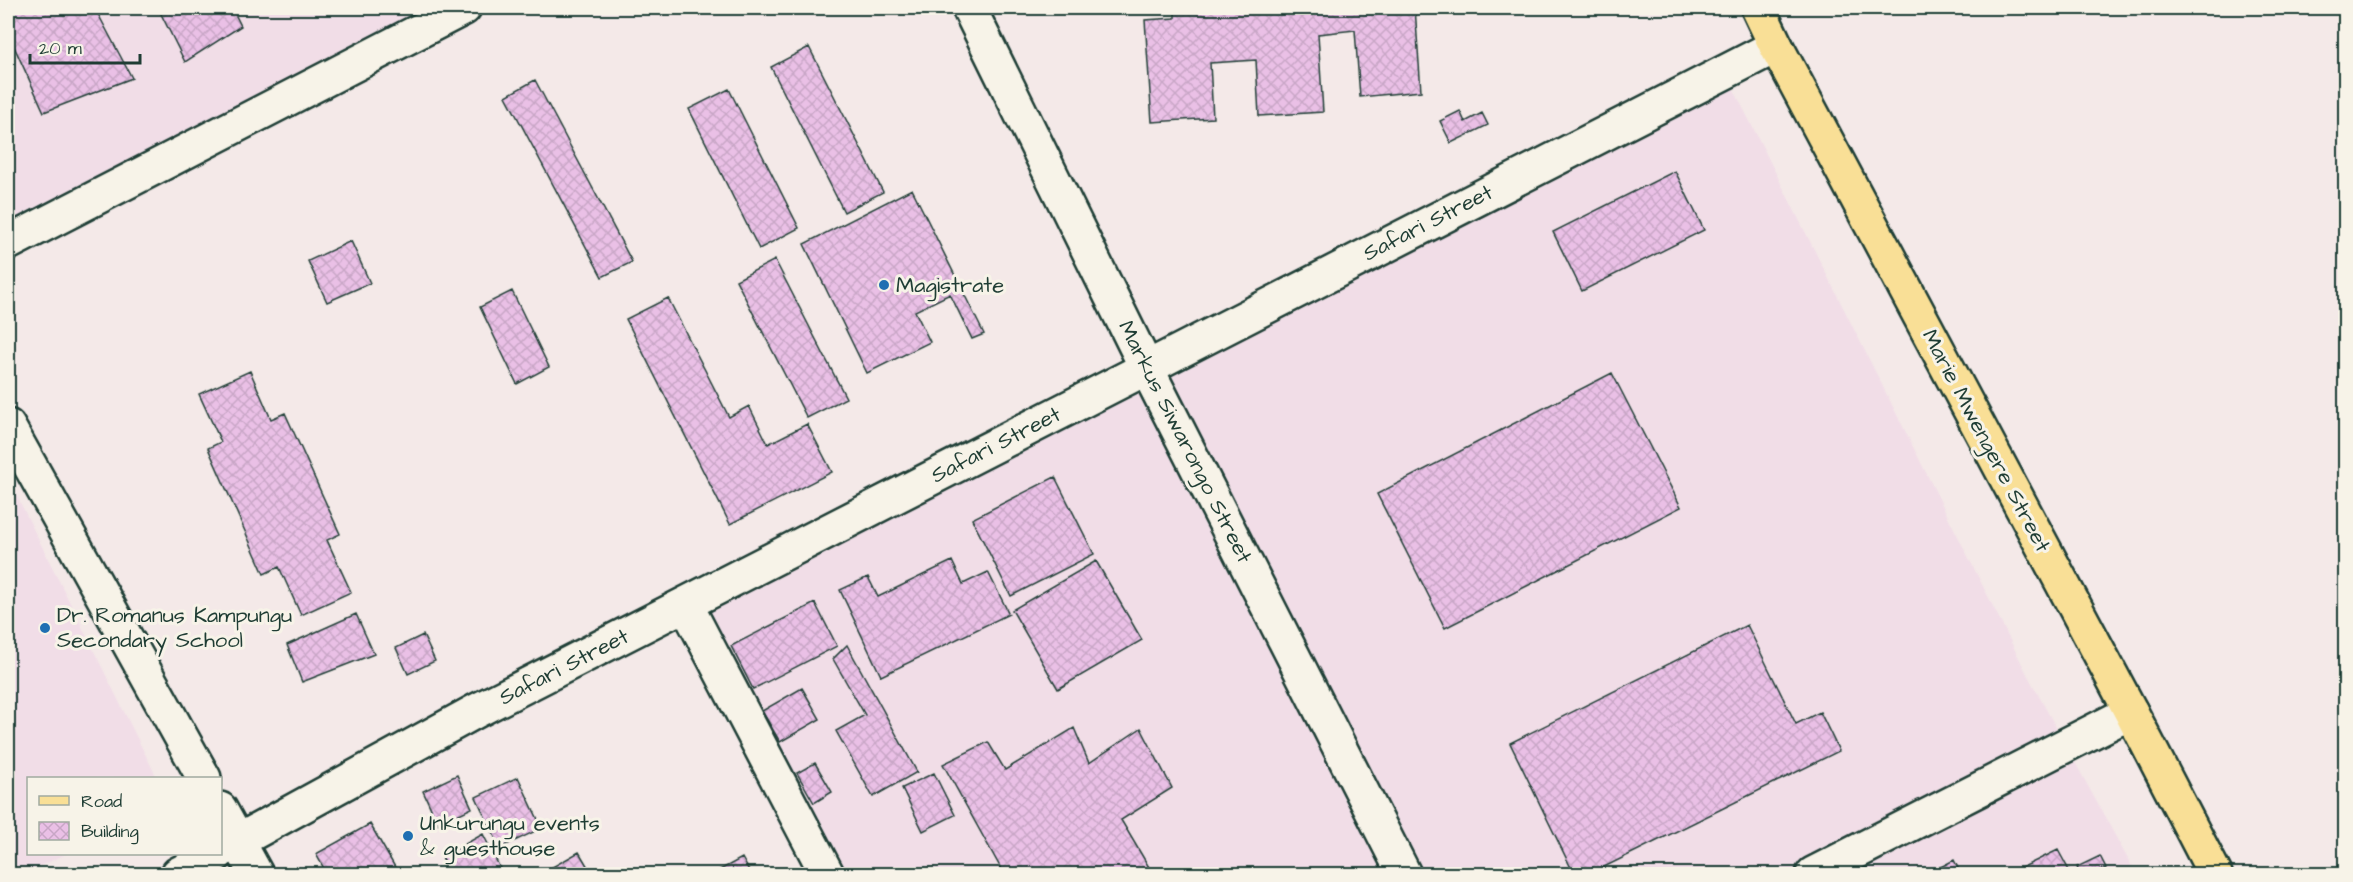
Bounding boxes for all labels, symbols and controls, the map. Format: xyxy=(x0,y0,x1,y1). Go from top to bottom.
scale bar xyxy=(30,27,140,65)
text: 20 m xyxy=(39,36,82,61)
street label: Safari Street xyxy=(1358,177,1498,269)
place label: Magistrate xyxy=(896,270,1004,302)
marker: Magistrate xyxy=(877,278,891,292)
street label: Markus Siwarongo Street xyxy=(1109,315,1260,569)
street label: Marie Mwengere Street xyxy=(1913,324,2058,559)
street label: Safari Street xyxy=(926,399,1066,491)
place label: Dr. Romanus Kampungu Secondary School xyxy=(57,600,292,657)
marker: Dr. Romanus Kampungu Secondary School xyxy=(38,621,52,635)
street label: Safari Street xyxy=(494,621,634,713)
legend xyxy=(27,777,222,855)
text: Road xyxy=(81,789,122,814)
place label: Unkurungu events & guesthouse xyxy=(420,808,600,865)
text: Building xyxy=(81,819,139,845)
marker: Unkurungu events & guesthouse xyxy=(401,829,415,843)

